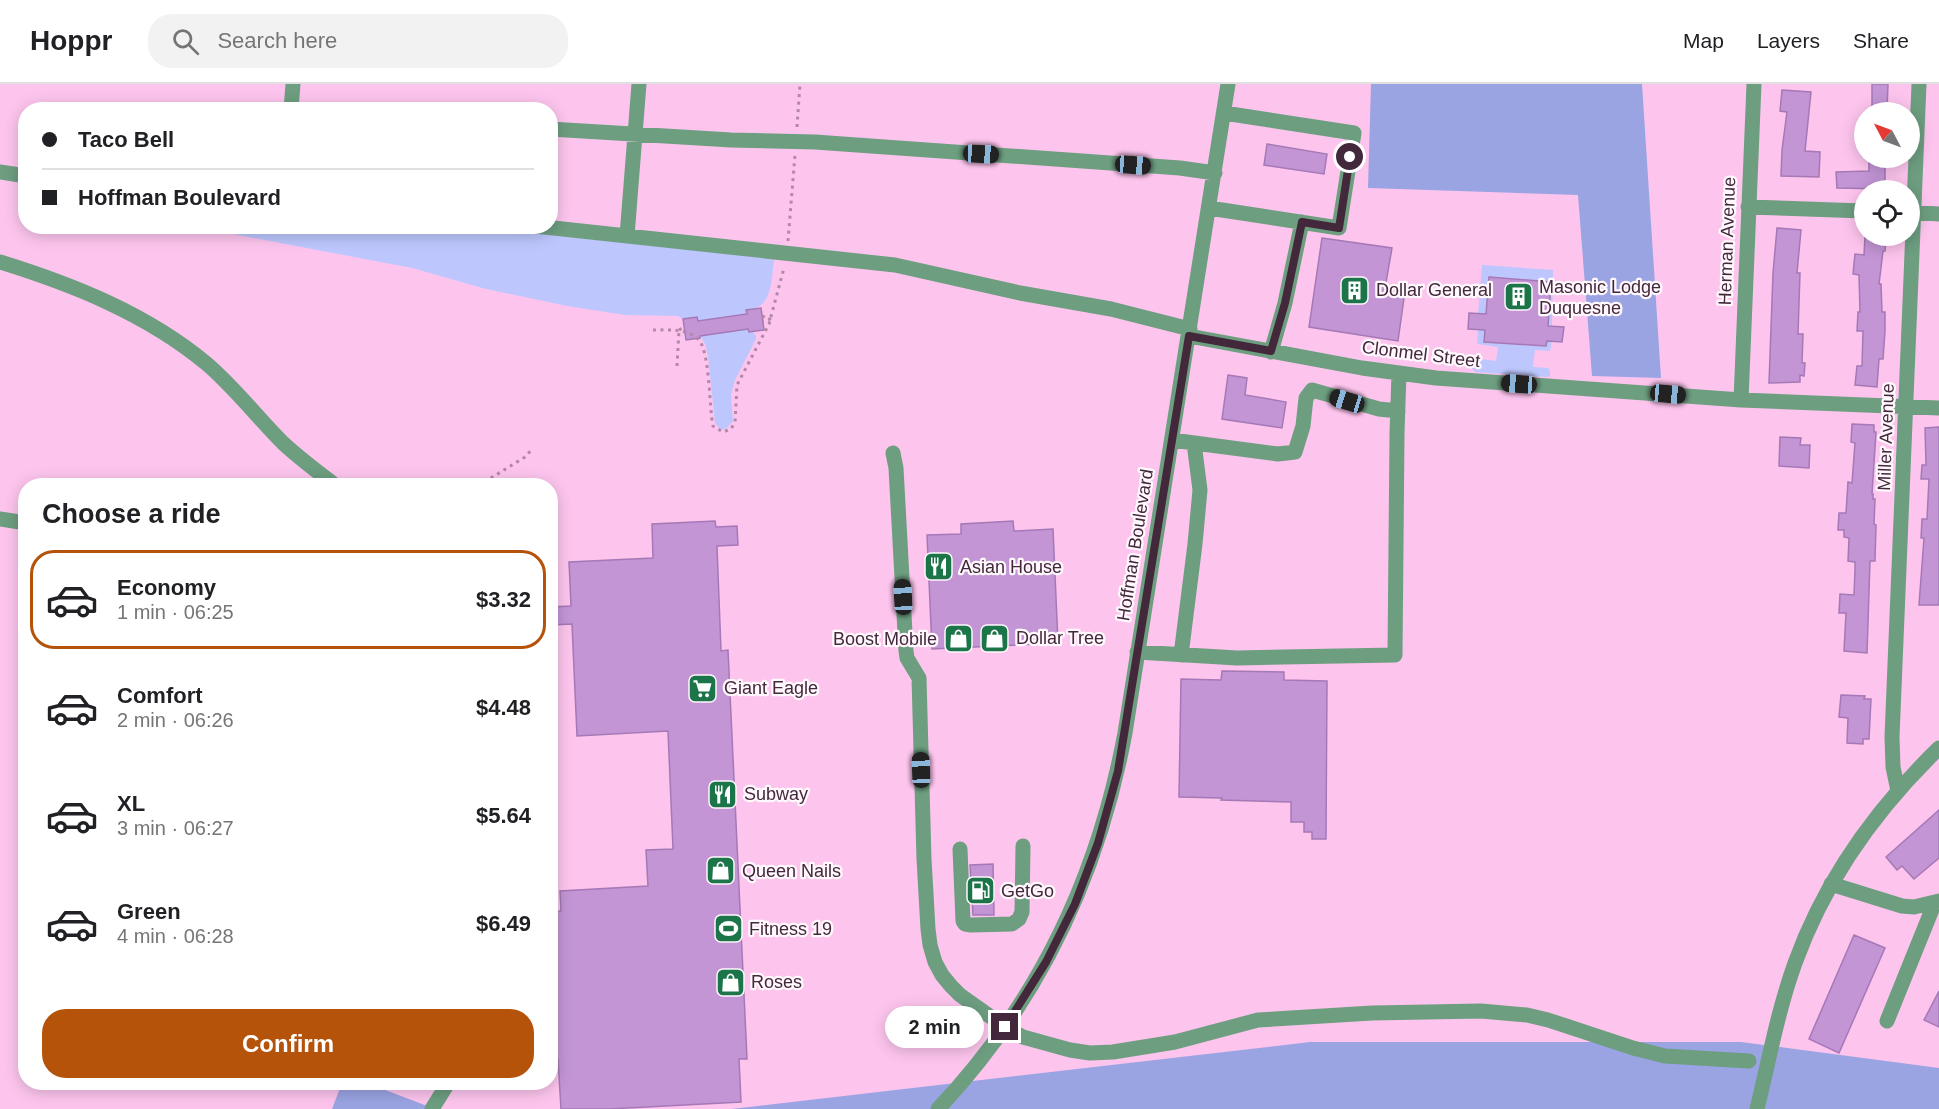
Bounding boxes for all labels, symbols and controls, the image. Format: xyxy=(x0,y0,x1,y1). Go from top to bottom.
search box xyxy=(148,14,568,68)
text: Hoppr xyxy=(30,25,112,56)
icon: search xyxy=(169,25,202,58)
text: Search here xyxy=(217,28,337,53)
text: Map xyxy=(1683,29,1724,52)
text: Layers xyxy=(1757,29,1820,52)
text: Share xyxy=(1853,29,1909,52)
north arrow xyxy=(1854,102,1920,168)
map controls xyxy=(1854,102,1920,246)
text: Taco Bell xyxy=(78,127,174,152)
route start xyxy=(1336,143,1363,170)
car xyxy=(963,144,999,164)
car xyxy=(1114,155,1152,175)
street label: Herman Avenue xyxy=(1715,176,1739,306)
button: locate xyxy=(1854,180,1920,246)
text: Hoffman Boulevard xyxy=(78,185,281,210)
building icon: Dollar General xyxy=(1339,274,1371,306)
place label: Masonic Lodge Duquesne xyxy=(1539,277,1661,318)
place label: Dollar General xyxy=(1376,280,1492,300)
building icon: Masonic Lodge Duquesne xyxy=(1502,281,1534,313)
street label: Clonmel Street xyxy=(1361,337,1481,371)
car xyxy=(1500,374,1538,394)
car xyxy=(1649,383,1687,405)
street label: Miller Avenue xyxy=(1874,383,1898,491)
car xyxy=(1327,387,1367,415)
street label: Hoffman Boulevard xyxy=(1113,467,1157,623)
text: Choose a ride xyxy=(42,499,221,529)
restaurant icon: Asian House xyxy=(923,551,955,583)
place label: Asian House xyxy=(960,557,1062,577)
icon: car xyxy=(45,573,99,627)
text: Economy xyxy=(117,575,216,600)
car xyxy=(893,579,913,615)
text: $3.32 xyxy=(476,587,531,612)
text: 1 min · 06:25 xyxy=(117,601,234,623)
shop icon: Dollar Tree xyxy=(979,622,1011,654)
shop icon: Boost Mobile xyxy=(942,623,974,655)
place label: Dollar Tree xyxy=(1016,628,1104,648)
place label: Boost Mobile xyxy=(833,629,937,649)
supermarket icon: Giant Eagle xyxy=(687,672,719,704)
place label: Giant Eagle xyxy=(724,678,818,698)
icon: car xyxy=(45,681,99,735)
text: Comfort xyxy=(117,683,203,708)
text: $4.48 xyxy=(476,695,531,720)
text: 2 min · 06:26 xyxy=(117,709,234,731)
car xyxy=(911,752,931,788)
restaurant icon: Subway xyxy=(707,778,739,810)
place label: Subway xyxy=(744,784,808,804)
icon: car xyxy=(45,789,99,843)
text: XL xyxy=(117,791,145,816)
text: $5.64 xyxy=(476,803,531,828)
text: 3 min · 06:27 xyxy=(117,817,234,839)
shop icon: Queen Nails xyxy=(705,855,737,887)
place label: Queen Nails xyxy=(742,861,841,881)
fuel station icon: GetGo xyxy=(964,875,996,907)
place label: GetGo xyxy=(1001,881,1054,901)
icon: car xyxy=(45,897,99,951)
text: Green xyxy=(117,899,181,924)
text: $6.49 xyxy=(476,911,531,936)
sports icon: Fitness 19 xyxy=(712,913,744,945)
place label: Fitness 19 xyxy=(749,919,832,939)
text: 4 min · 06:28 xyxy=(117,925,234,947)
shop icon: Roses xyxy=(714,966,746,998)
place label: Roses xyxy=(751,972,802,992)
callout: 2 min xyxy=(885,1006,984,1048)
button: Confirm xyxy=(42,1009,534,1078)
route end xyxy=(991,1013,1018,1040)
text: 2 min xyxy=(908,1016,961,1038)

